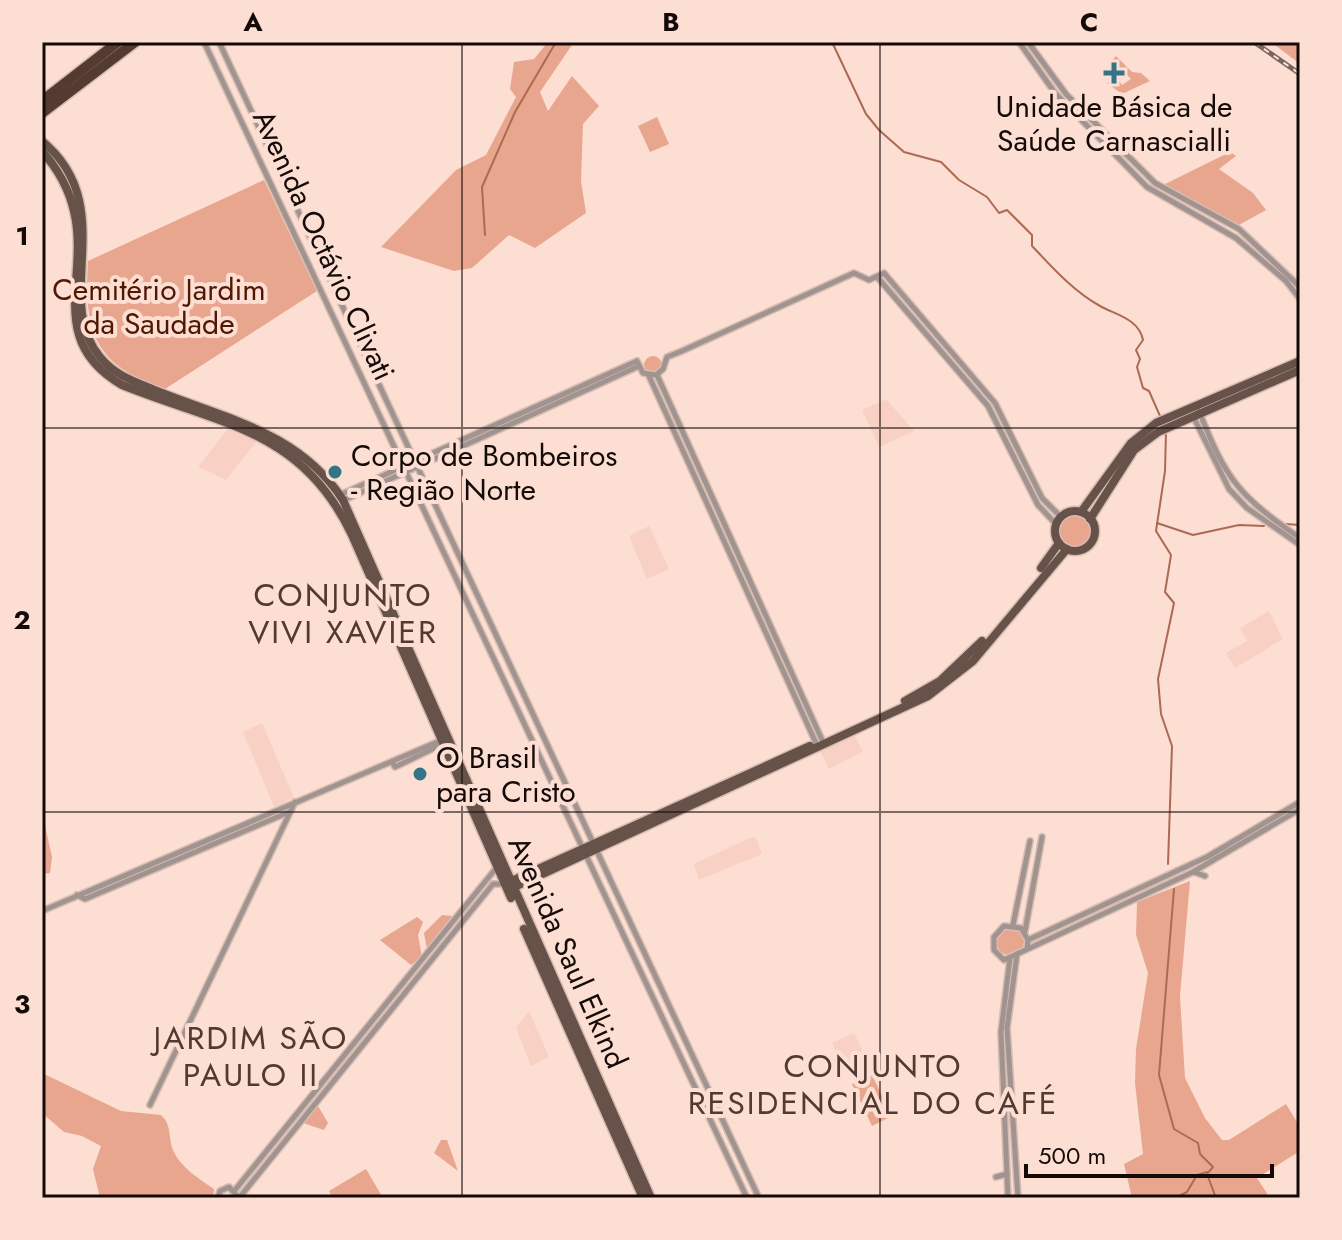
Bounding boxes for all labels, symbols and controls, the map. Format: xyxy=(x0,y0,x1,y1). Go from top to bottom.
text: A xyxy=(242,3,263,41)
text: B xyxy=(662,3,680,41)
text: C xyxy=(1080,3,1098,41)
marker: Unidade Básica de Saúde Carnascialli xyxy=(1103,62,1125,84)
place label: Unidade Básica de Saúde Carnascialli xyxy=(996,85,1232,162)
street label: Avenida Octávio Clivati xyxy=(242,102,406,388)
text: 1 xyxy=(15,217,29,255)
park label: Cemitério Jardim da Saudade xyxy=(52,268,266,345)
place label: Corpo de Bombeiros - Região Norte xyxy=(351,434,617,511)
marker: Corpo de Bombeiros - Região Norte xyxy=(326,463,344,481)
district label: CONJUNTO VIVI XAVIER xyxy=(248,572,438,655)
text: 2 xyxy=(13,601,31,639)
place label: O Brasil para Cristo xyxy=(436,736,576,813)
marker: O Brasil para Cristo xyxy=(411,765,429,783)
street label: Avenida Saul Elkind xyxy=(497,829,639,1075)
text: 3 xyxy=(14,985,30,1023)
district label: JARDIM SÃO PAULO II xyxy=(150,1015,348,1098)
district label: CONJUNTO RESIDENCIAL DO CAFÉ xyxy=(688,1043,1058,1126)
scale bar xyxy=(1026,1128,1272,1178)
text: 500 m xyxy=(1038,1138,1106,1173)

